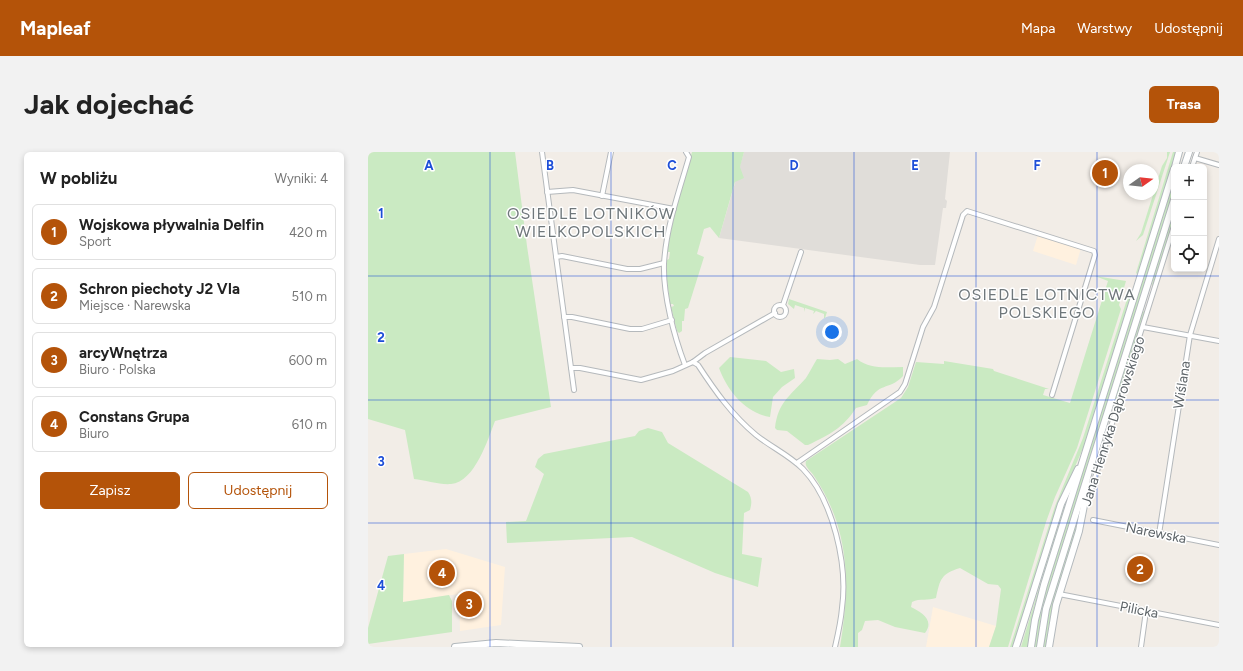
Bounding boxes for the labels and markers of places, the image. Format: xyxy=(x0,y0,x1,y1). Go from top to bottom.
pin: 1 xyxy=(1092,158,1118,188)
pin: 2 xyxy=(1127,554,1153,584)
pin: 4 xyxy=(429,558,455,588)
pin: 3 xyxy=(456,589,482,619)

